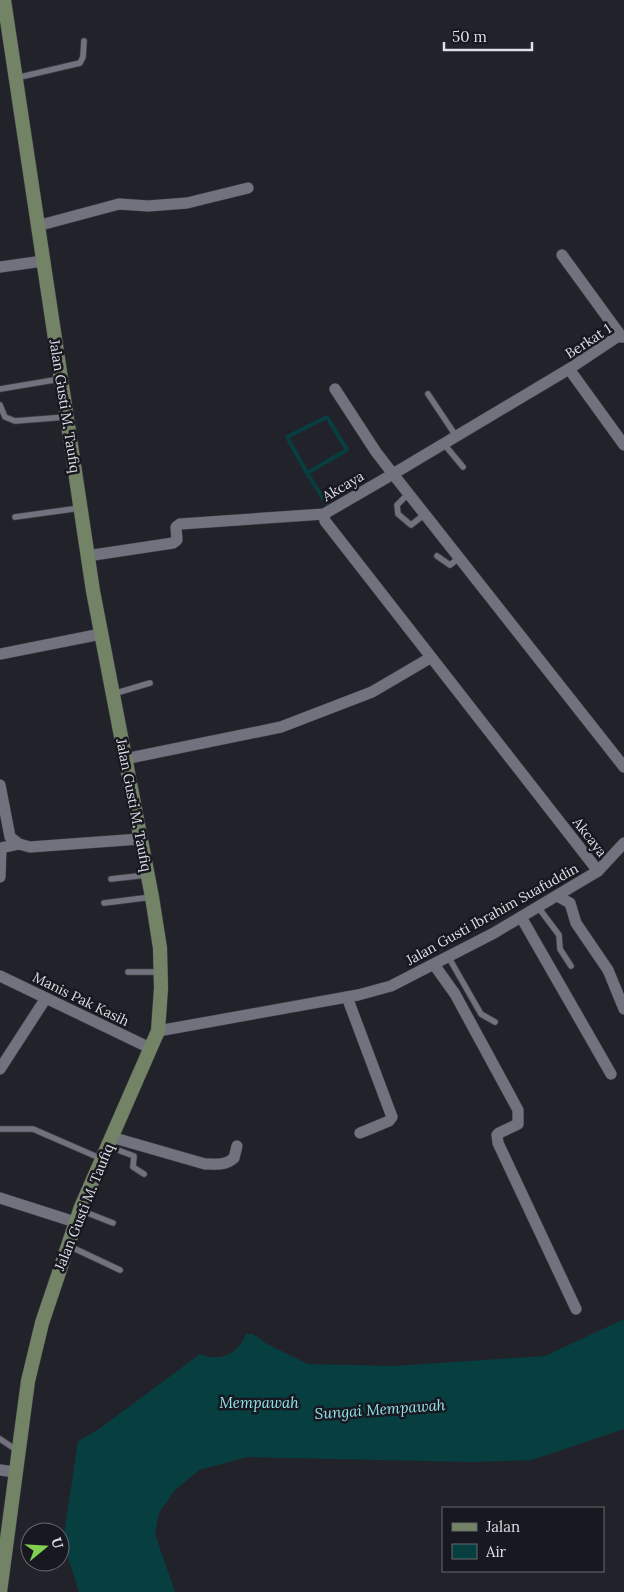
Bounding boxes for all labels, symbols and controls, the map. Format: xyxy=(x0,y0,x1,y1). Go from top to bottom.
scale bar xyxy=(444,20,532,52)
text: 50 m xyxy=(452,27,487,46)
street label: Berkat 1 xyxy=(562,320,614,362)
street label: Jalan Gusti M. Taufiq xyxy=(45,337,84,474)
street label: Akcaya xyxy=(318,467,367,506)
street label: Jalan Gusti M. Taufiq xyxy=(112,736,156,873)
street label: Akcaya xyxy=(568,813,611,860)
street label: Jalan Gusti Ibrahim Suafuddin xyxy=(402,859,582,969)
street label: Manis Pak Kasih xyxy=(30,968,132,1030)
street label: Jalan Gusti M. Taufiq xyxy=(50,1141,118,1274)
water label: Mempawah xyxy=(219,1393,299,1412)
water label: Sungai Mempawah xyxy=(314,1395,446,1423)
legend xyxy=(442,1507,604,1572)
text: Jalan xyxy=(485,1517,520,1536)
north arrow xyxy=(20,1522,70,1572)
text: U xyxy=(47,1535,68,1551)
text: Air xyxy=(485,1542,507,1561)

